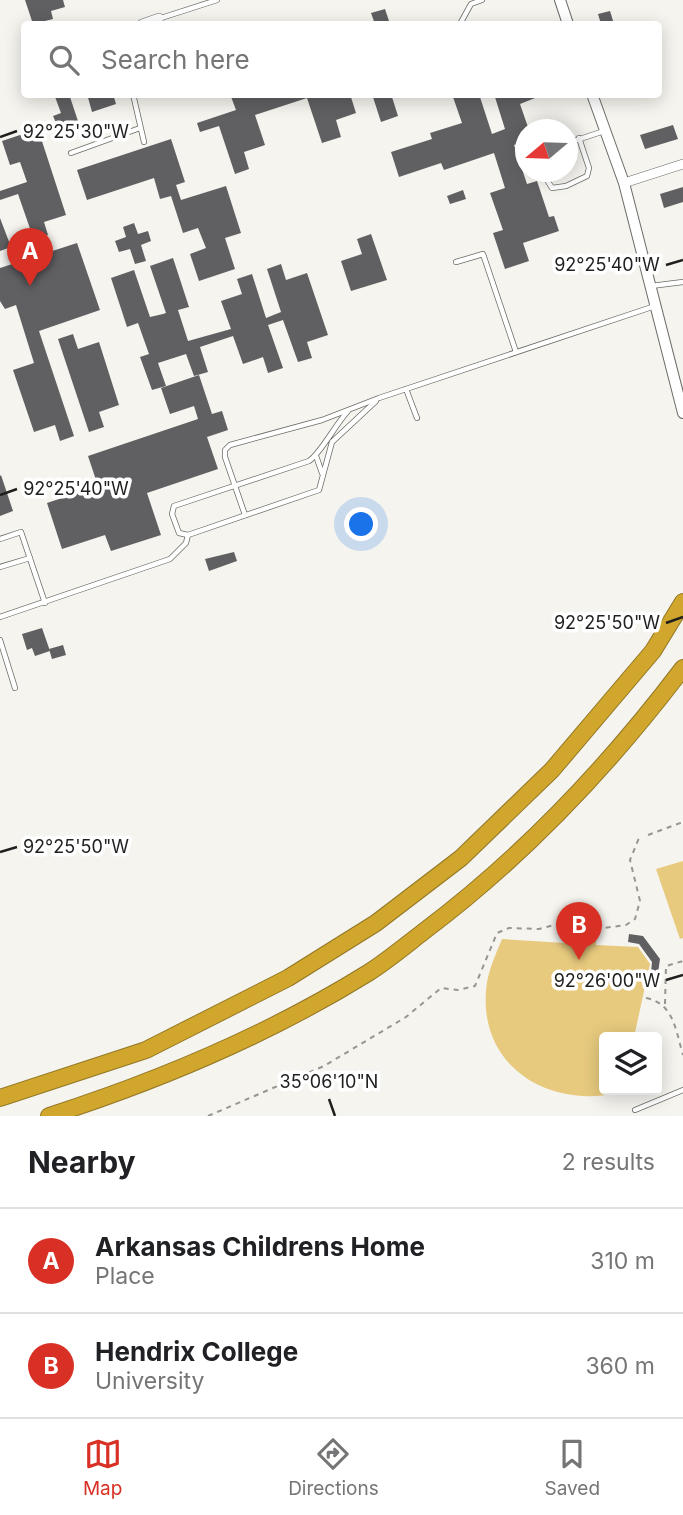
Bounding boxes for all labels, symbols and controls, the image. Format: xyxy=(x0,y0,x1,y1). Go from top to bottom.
search box xyxy=(21,21,662,98)
icon: search xyxy=(45,41,83,79)
text: Search here xyxy=(101,44,250,75)
north arrow xyxy=(515,119,578,182)
text: 92°25'30"W xyxy=(23,121,129,142)
pin: A xyxy=(7,228,53,286)
text: 92°25'40"W xyxy=(554,254,660,275)
text: 92°25'40"W xyxy=(23,478,129,499)
your location xyxy=(344,507,378,541)
text: 92°25'50"W xyxy=(554,612,660,633)
text: 92°25'50"W xyxy=(23,836,129,857)
pin: B xyxy=(556,902,602,960)
text: 92°26'00"W xyxy=(554,970,661,991)
map controls xyxy=(599,1032,662,1095)
button: layers xyxy=(599,1032,662,1095)
text: 35°06'10"N xyxy=(280,1071,378,1092)
text: Nearby xyxy=(28,1144,136,1180)
text: 2 results xyxy=(562,1148,655,1176)
text: Arkansas Childrens Home xyxy=(95,1231,425,1262)
text: A xyxy=(42,1247,60,1275)
text: 310 m xyxy=(590,1247,655,1275)
text: Place xyxy=(95,1262,155,1290)
text: Hendrix College xyxy=(95,1336,298,1367)
text: B xyxy=(43,1352,59,1380)
text: 360 m xyxy=(585,1352,655,1380)
text: University xyxy=(95,1367,204,1395)
tab: Map xyxy=(83,1435,122,1500)
tab: Directions xyxy=(288,1435,379,1500)
tab: Saved xyxy=(544,1435,600,1500)

